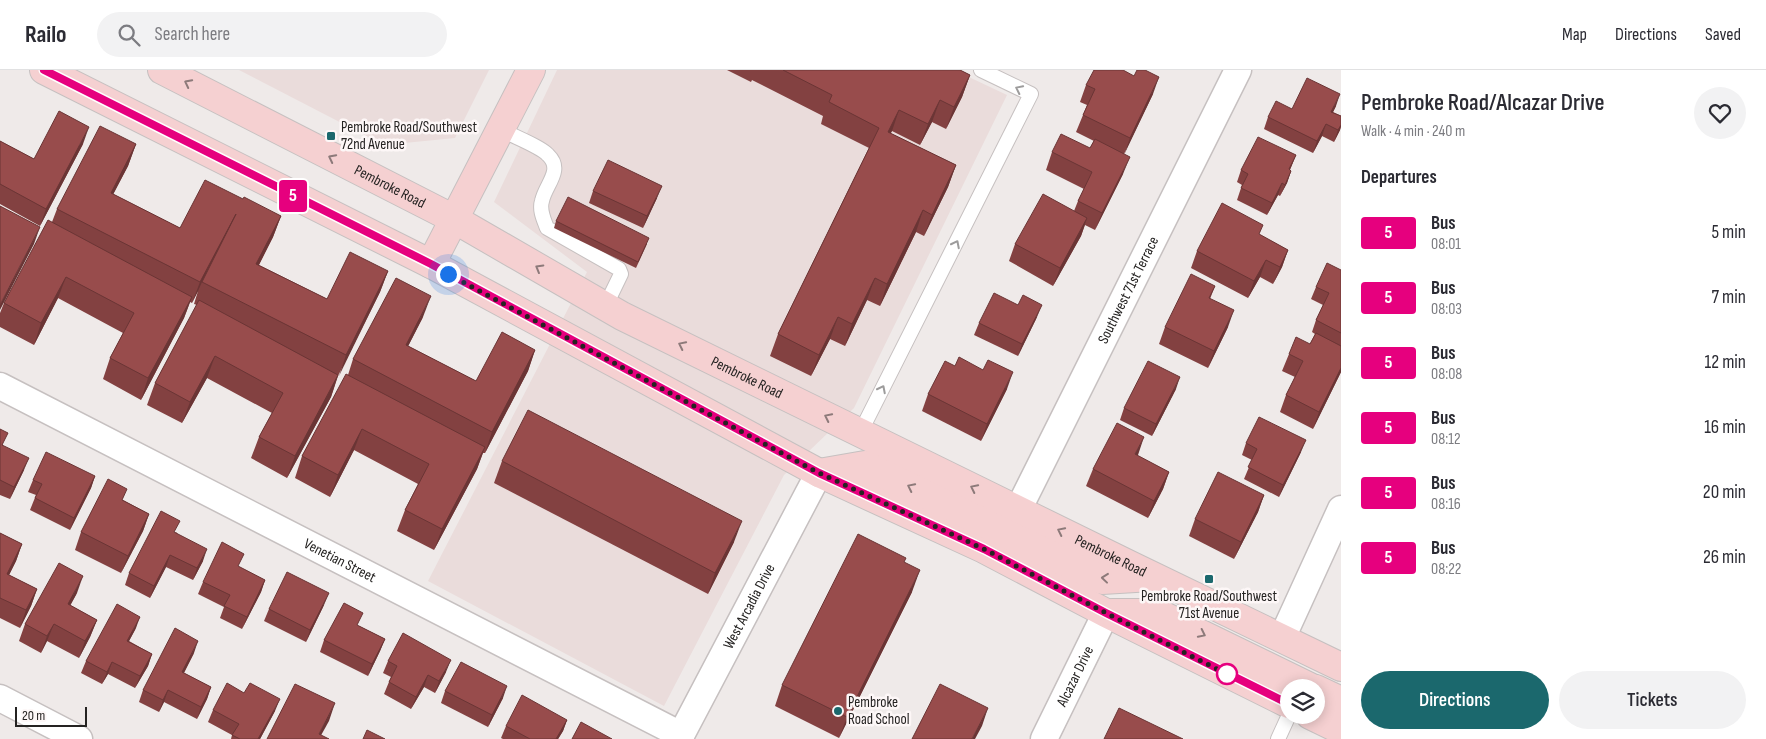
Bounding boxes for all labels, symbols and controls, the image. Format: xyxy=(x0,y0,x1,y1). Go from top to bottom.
search box xyxy=(97,12,447,57)
text: Railo xyxy=(25,20,67,49)
icon: search xyxy=(115,21,143,49)
text: Search here xyxy=(155,23,230,46)
text: Map xyxy=(1562,24,1587,45)
text: Directions xyxy=(1615,24,1677,45)
text: Saved xyxy=(1705,24,1741,45)
one-way arrow xyxy=(184,79,193,89)
one-way arrow xyxy=(1016,85,1025,95)
button: heart xyxy=(1694,87,1746,139)
text: Pembroke Road/Alcazar Drive xyxy=(1361,88,1604,117)
place label: Pembroke Road/Southwest 72nd Avenue xyxy=(341,118,477,154)
text: Walk · 4 min · 240 m xyxy=(1361,122,1465,141)
marker: Pembroke Road/Southwest 72nd Avenue xyxy=(325,130,337,142)
one-way arrow xyxy=(329,154,338,164)
street label: Pembroke Road xyxy=(351,160,429,212)
text: Departures xyxy=(1361,166,1437,189)
line badge: 5 xyxy=(277,180,309,212)
text: 5 xyxy=(289,185,297,206)
text: Bus xyxy=(1431,212,1456,235)
text: 5 min xyxy=(1711,221,1746,244)
text: 5 xyxy=(1385,222,1392,243)
street label: Southwest 71st Terrace xyxy=(1093,233,1163,347)
text: 08:01 xyxy=(1431,235,1461,254)
one-way arrow xyxy=(950,240,960,249)
your location xyxy=(436,262,461,287)
one-way arrow xyxy=(535,265,544,275)
text: Bus xyxy=(1431,277,1456,300)
text: 7 min xyxy=(1712,286,1746,309)
text: 5 xyxy=(1385,287,1392,308)
text: 08:03 xyxy=(1431,300,1462,319)
one-way arrow xyxy=(678,341,687,352)
text: Bus xyxy=(1431,342,1456,365)
text: 12 min xyxy=(1704,351,1746,374)
street label: Pembroke Road xyxy=(708,352,786,403)
text: 5 xyxy=(1385,352,1392,373)
text: 08:08 xyxy=(1431,365,1462,384)
one-way arrow xyxy=(876,385,886,394)
text: Bus xyxy=(1431,407,1456,430)
one-way arrow xyxy=(824,413,833,423)
text: 16 min xyxy=(1704,416,1746,439)
text: 5 xyxy=(1385,417,1392,438)
text: 08:12 xyxy=(1431,430,1461,449)
text: Bus xyxy=(1431,472,1456,495)
text: 20 min xyxy=(1703,481,1746,504)
text: 5 xyxy=(1385,482,1392,503)
one-way arrow xyxy=(907,483,916,493)
one-way arrow xyxy=(970,484,979,495)
text: 08:16 xyxy=(1431,495,1461,514)
one-way arrow xyxy=(1057,527,1066,537)
street label: Pembroke Road xyxy=(1072,530,1150,581)
street label: Venetian Street xyxy=(301,534,380,587)
text: Bus xyxy=(1431,537,1456,560)
text: 26 min xyxy=(1703,546,1746,569)
text: 5 xyxy=(1385,547,1392,568)
street label: West Arcadia Drive xyxy=(719,560,779,652)
text: 08:22 xyxy=(1431,560,1461,579)
one-way arrow xyxy=(1100,573,1108,584)
marker: Pembroke Road/Southwest 71st Avenue xyxy=(1203,573,1215,585)
place label: Pembroke Road/Southwest 71st Avenue xyxy=(1141,587,1277,623)
one-way arrow xyxy=(1197,628,1206,638)
street label: Alcazar Drive xyxy=(1052,643,1098,710)
unlabelled marker xyxy=(1216,663,1238,685)
button: Directions xyxy=(1361,671,1549,729)
button: Tickets xyxy=(1559,671,1746,729)
map controls xyxy=(1280,679,1325,724)
button: layers xyxy=(1280,679,1325,724)
place label: Pembroke Road School xyxy=(848,693,909,729)
scale bar xyxy=(15,704,88,727)
marker: Pembroke Road School xyxy=(832,705,844,717)
text: 20 m xyxy=(22,707,45,724)

